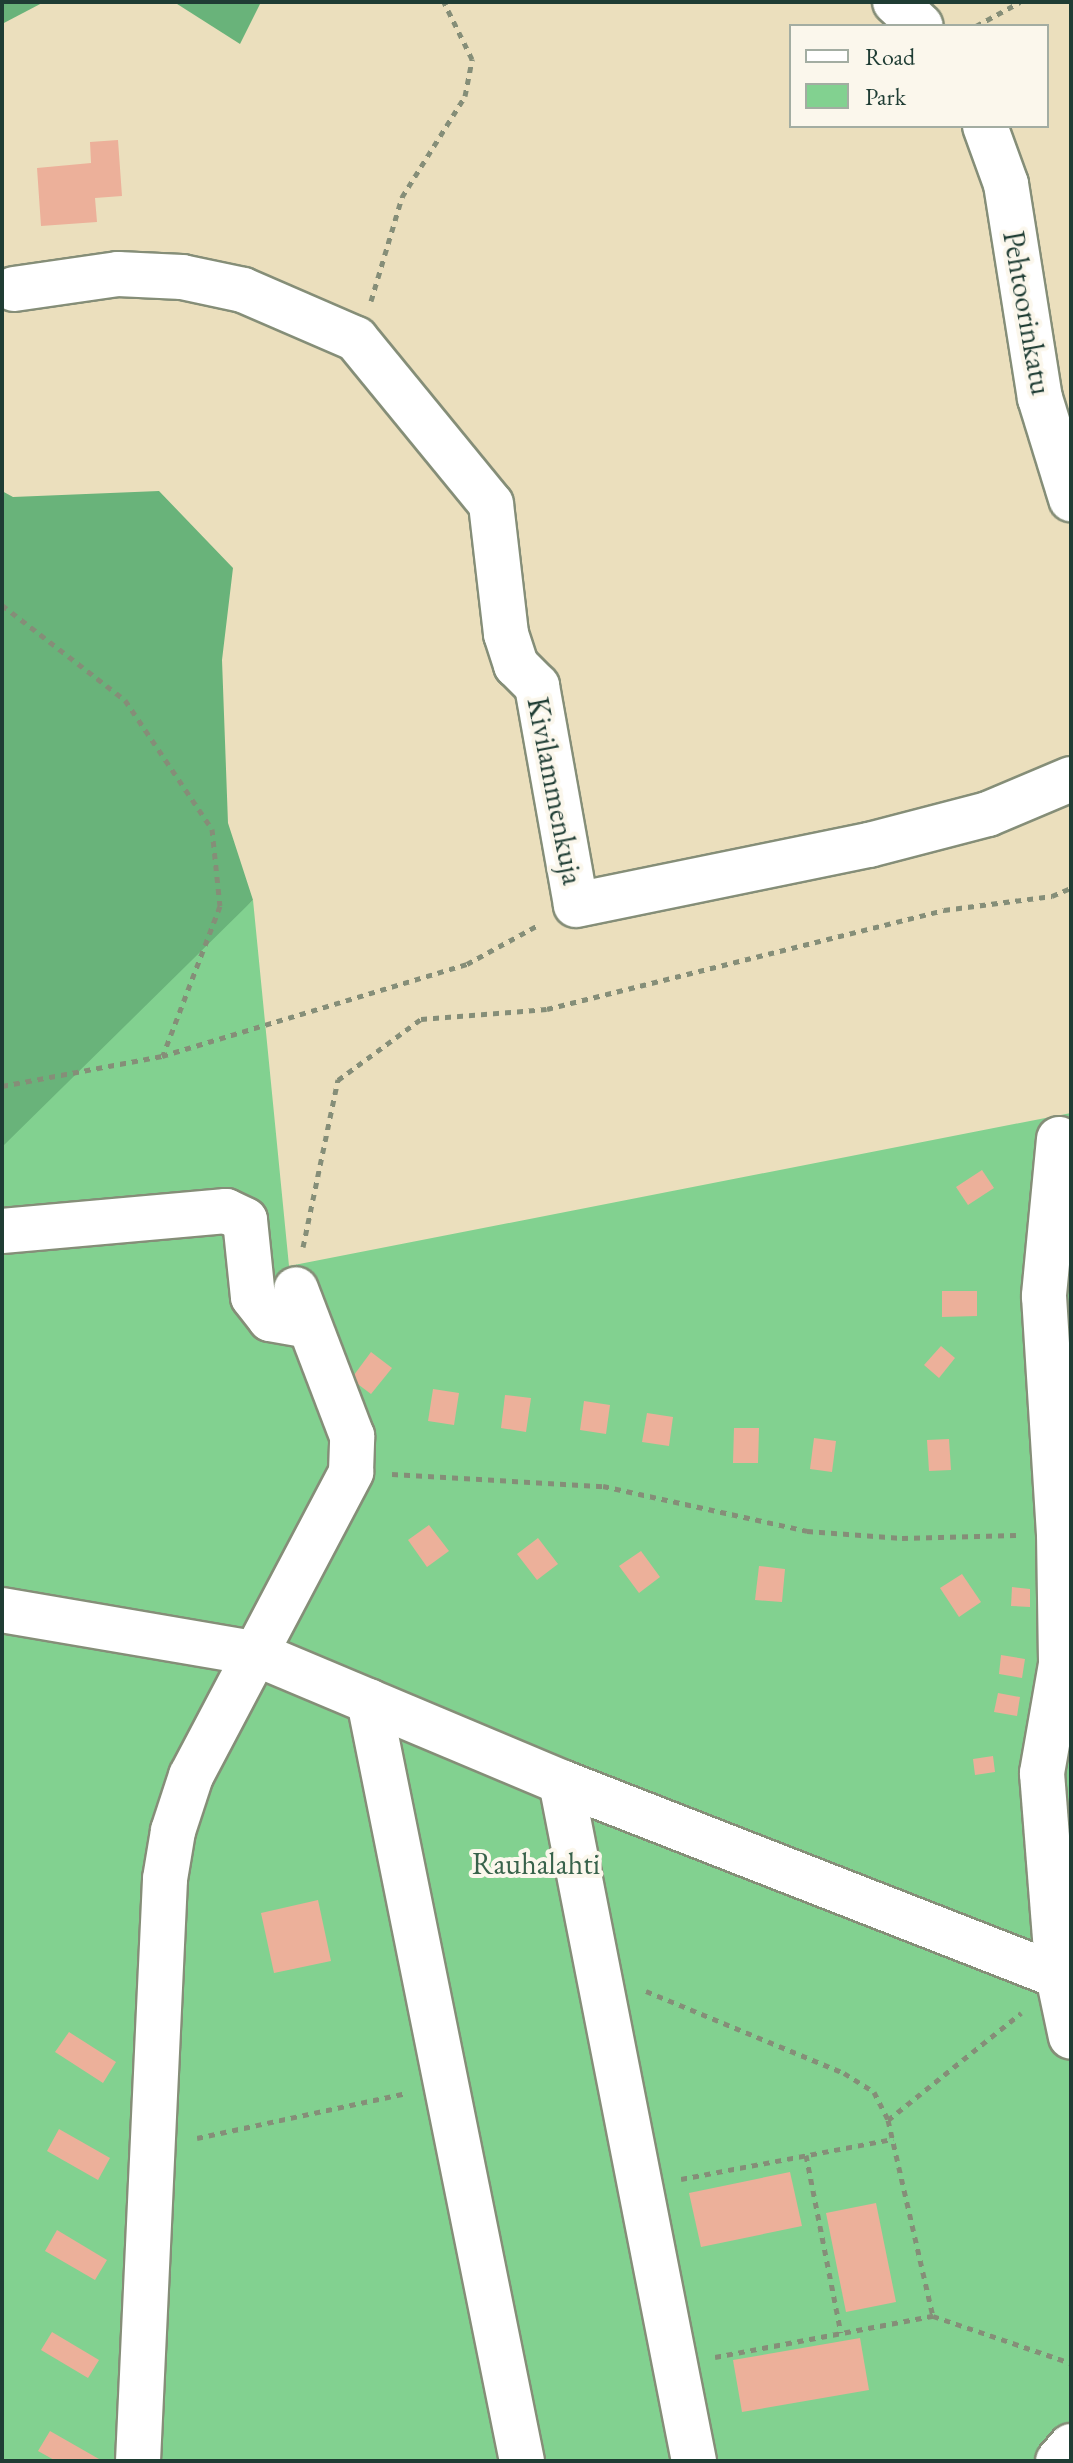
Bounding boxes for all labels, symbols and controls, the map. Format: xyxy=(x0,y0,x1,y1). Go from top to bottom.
legend xyxy=(789,24,1049,128)
text: Road xyxy=(865,41,915,72)
text: Park xyxy=(865,81,906,112)
street label: Pehtoorinkatu xyxy=(995,228,1059,398)
street label: Kivilammenkuja xyxy=(519,694,591,888)
park label: Rauhalahti xyxy=(472,1846,600,1882)

